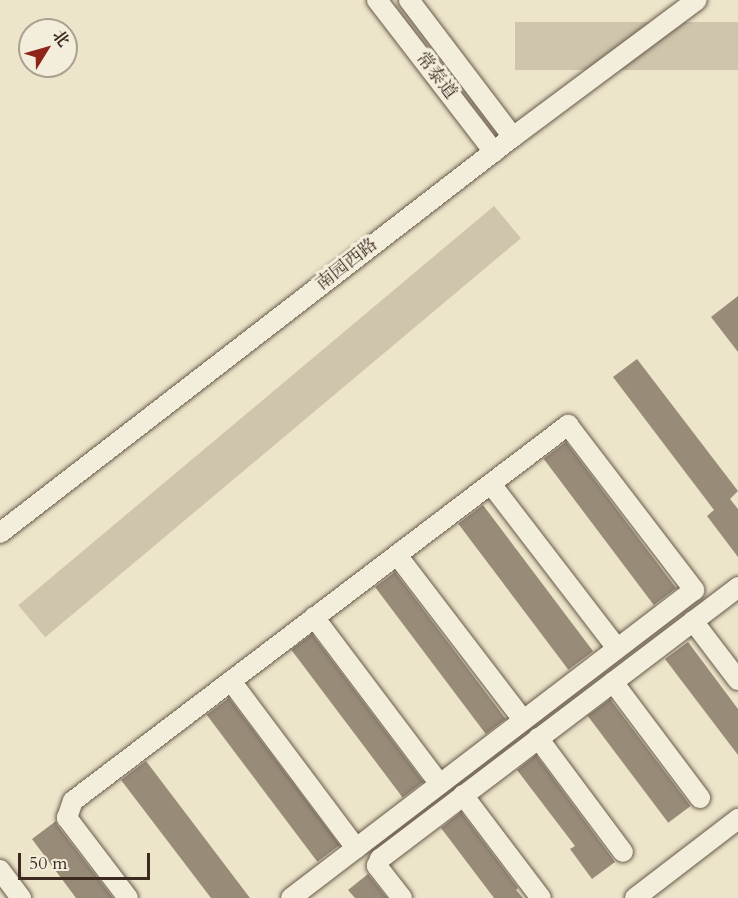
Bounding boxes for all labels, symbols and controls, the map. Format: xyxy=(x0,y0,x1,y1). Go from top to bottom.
north arrow xyxy=(18,18,78,78)
text: 北 xyxy=(47,25,74,51)
street label: 常泰道 xyxy=(411,48,461,104)
street label: 南园西路 xyxy=(312,234,382,296)
scale bar xyxy=(21,841,153,879)
text: 50 m xyxy=(29,851,68,876)

